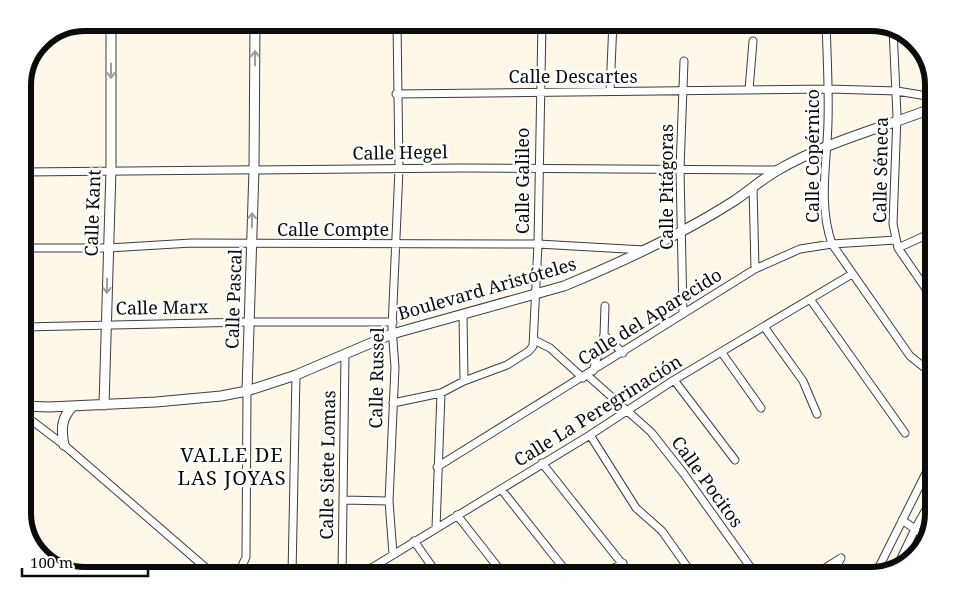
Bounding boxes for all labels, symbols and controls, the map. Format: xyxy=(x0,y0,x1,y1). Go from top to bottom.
one-way arrow xyxy=(250,50,260,66)
one-way arrow xyxy=(106,62,116,79)
street label: Calle Descartes xyxy=(508,64,638,88)
street label: Calle Copérnico xyxy=(800,89,824,223)
street label: Calle Séneca xyxy=(867,117,893,223)
street label: Calle Pitágoras xyxy=(654,124,678,250)
street label: Calle Galileo xyxy=(510,128,534,234)
street label: Calle Hegel xyxy=(352,139,448,165)
street label: Calle Kant xyxy=(78,169,106,257)
one-way arrow xyxy=(248,212,257,228)
street label: Calle Compte xyxy=(277,217,389,241)
street label: Calle Pascal xyxy=(219,248,247,350)
street label: Boulevard Aristóteles xyxy=(395,251,579,325)
street label: Calle del Aparecido xyxy=(573,262,726,370)
one-way arrow xyxy=(102,278,112,294)
street label: Calle Marx xyxy=(115,294,209,320)
street label: Calle Russel xyxy=(363,327,389,429)
street label: Calle La Peregrinación xyxy=(509,348,686,472)
street label: Calle Siete Lomas xyxy=(314,390,340,540)
street label: Calle Pocitos xyxy=(667,431,749,532)
district label: VALLE DE LAS JOYAS xyxy=(177,441,287,491)
scale bar xyxy=(22,546,149,578)
text: 100 m xyxy=(30,552,73,572)

